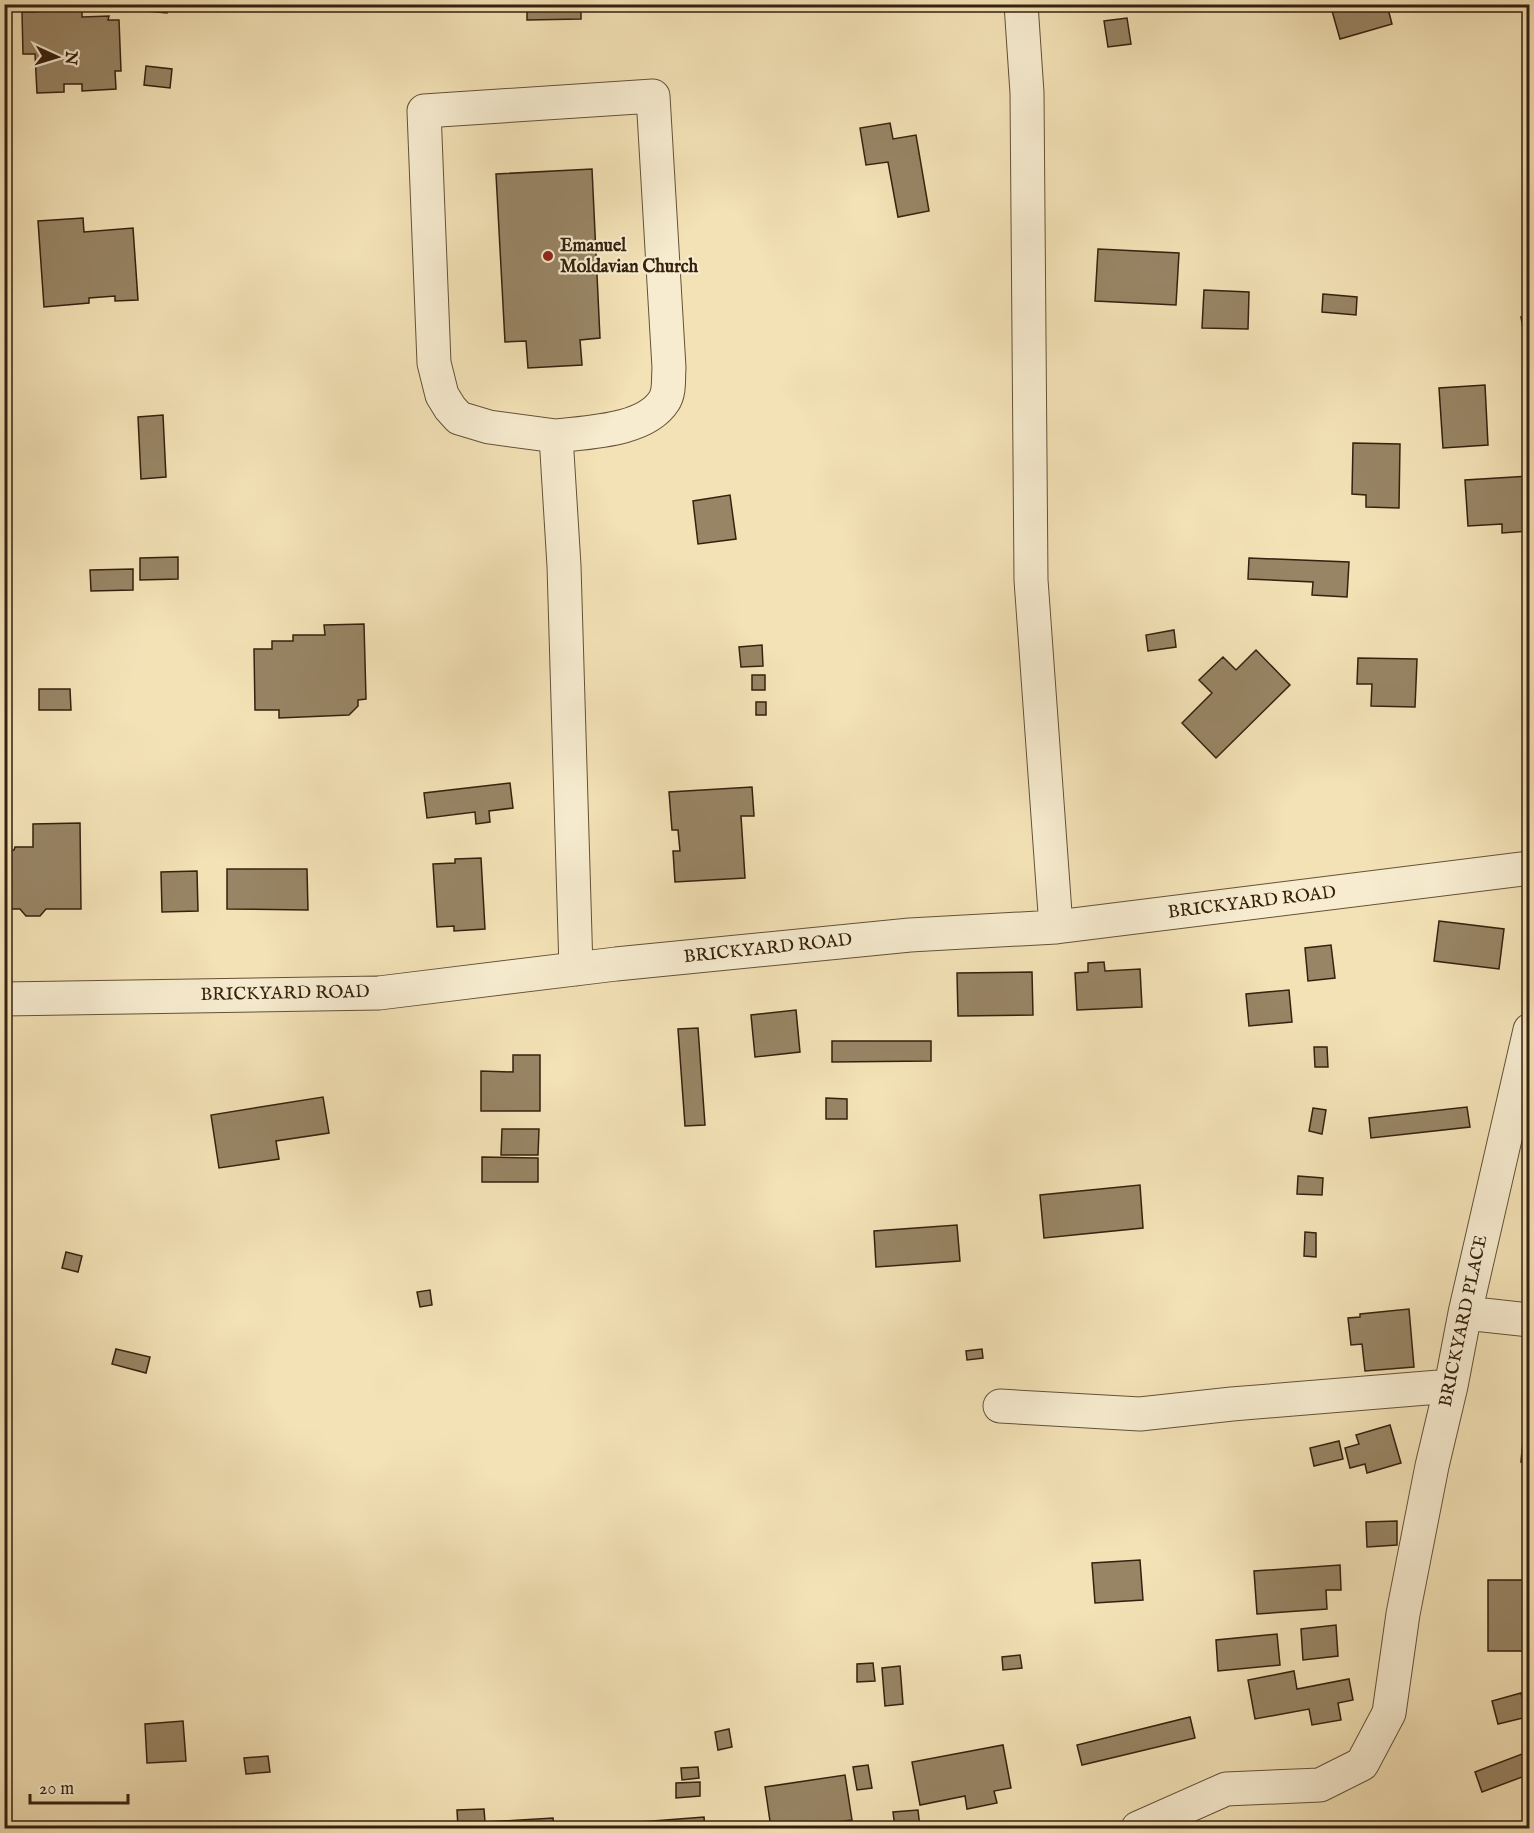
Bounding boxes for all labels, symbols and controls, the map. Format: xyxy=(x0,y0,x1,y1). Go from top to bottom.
north arrow xyxy=(27,27,87,87)
text: N xyxy=(59,49,80,66)
place label: Emanuel Moldavian Church xyxy=(560,235,699,279)
marker: Emanuel Moldavian Church xyxy=(541,249,555,263)
street label: BRICKYARD ROAD xyxy=(1167,881,1337,925)
street label: BRICKYARD ROAD xyxy=(683,929,853,969)
street label: BRICKYARD ROAD xyxy=(200,981,370,1007)
street label: BRICKYARD PLACE xyxy=(1435,1233,1493,1409)
scale bar xyxy=(30,1767,128,1805)
text: 20 m xyxy=(39,1778,74,1801)

